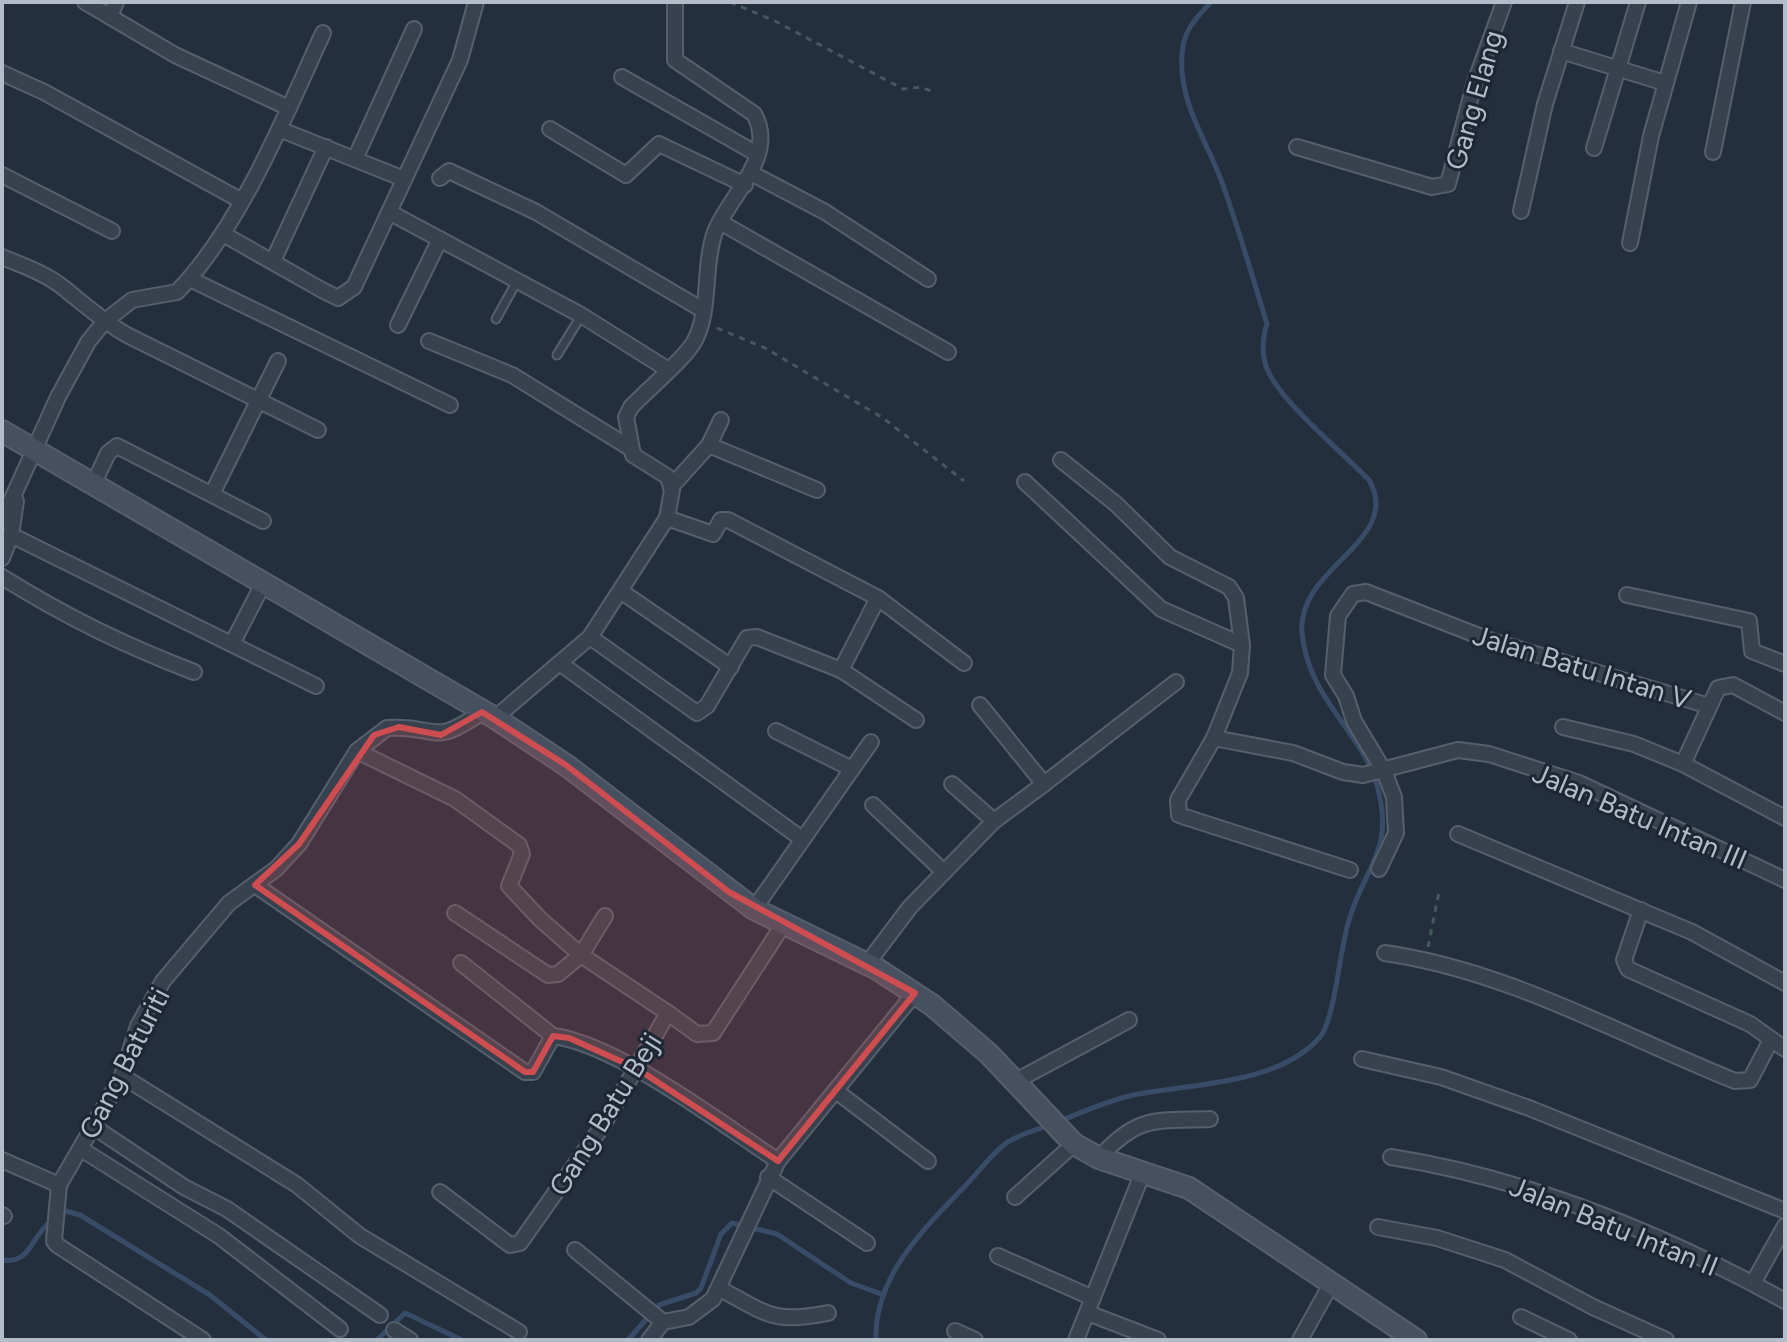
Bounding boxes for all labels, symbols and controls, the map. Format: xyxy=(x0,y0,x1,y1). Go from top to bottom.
street label: Gang Elang xyxy=(1438,26,1510,174)
street label: Jalan Batu Intan V xyxy=(1469,618,1696,716)
street label: Jalan Batu Intan III xyxy=(1528,756,1752,876)
street label: Gang Baturiti xyxy=(71,982,177,1144)
street label: Gang Batu Beji xyxy=(541,1026,669,1202)
street label: Jalan Batu Intan II xyxy=(1505,1169,1723,1283)

